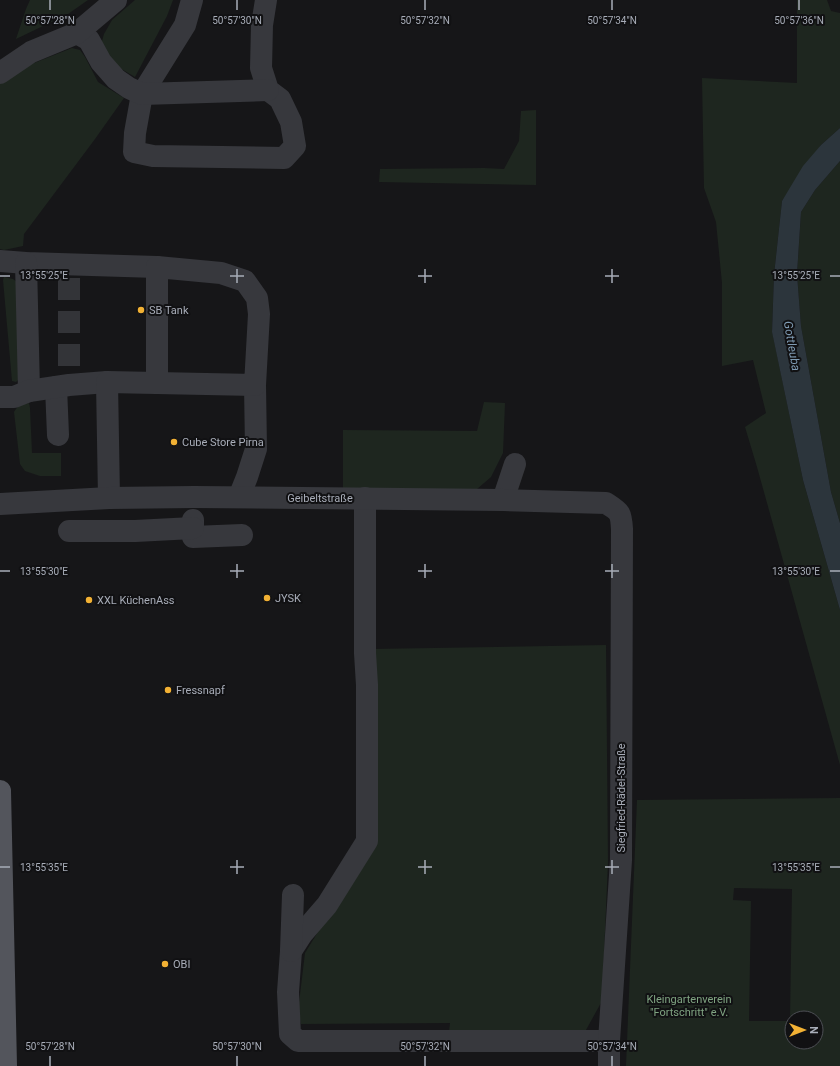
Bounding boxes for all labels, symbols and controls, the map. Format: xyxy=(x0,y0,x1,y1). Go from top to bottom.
text: 50°57'28"N xyxy=(25,15,75,26)
text: 50°57'30"N xyxy=(212,15,262,26)
text: 50°57'32"N xyxy=(400,15,450,26)
text: 50°57'34"N xyxy=(587,15,637,26)
text: 50°57'36"N xyxy=(774,15,824,26)
text: 13°55'25"E xyxy=(20,270,68,281)
text: 13°55'25"E xyxy=(772,270,820,281)
place label: SB Tank xyxy=(149,304,189,317)
marker: SB Tank xyxy=(136,305,146,315)
water label: Gottleuba xyxy=(781,320,803,372)
place label: Cube Store Pirna xyxy=(182,436,264,449)
marker: Cube Store Pirna xyxy=(169,437,179,447)
street label: Geibeltstraße xyxy=(287,492,353,505)
text: 13°55'30"E xyxy=(20,566,68,577)
text: 13°55'30"E xyxy=(772,566,820,577)
place label: JYSK xyxy=(275,592,301,605)
marker: JYSK xyxy=(262,593,272,603)
place label: XXL KüchenAss xyxy=(97,594,175,607)
marker: XXL KüchenAss xyxy=(84,595,94,605)
place label: Fressnapf xyxy=(176,684,225,697)
marker: Fressnapf xyxy=(163,685,173,695)
street label: Siegfried-Rädel-Straße xyxy=(615,743,628,853)
text: 13°55'35"E xyxy=(20,862,68,873)
text: 13°55'35"E xyxy=(772,862,820,873)
place label: OBI xyxy=(173,958,190,971)
marker: OBI xyxy=(160,959,170,969)
park label: Kleingartenverein "Fortschritt" e.V. xyxy=(646,993,732,1019)
north arrow xyxy=(784,1010,824,1050)
text: N xyxy=(807,1026,820,1034)
text: 50°57'28"N xyxy=(25,1041,75,1052)
text: 50°57'30"N xyxy=(212,1041,262,1052)
text: 50°57'32"N xyxy=(400,1041,450,1052)
text: 50°57'34"N xyxy=(587,1041,637,1052)

